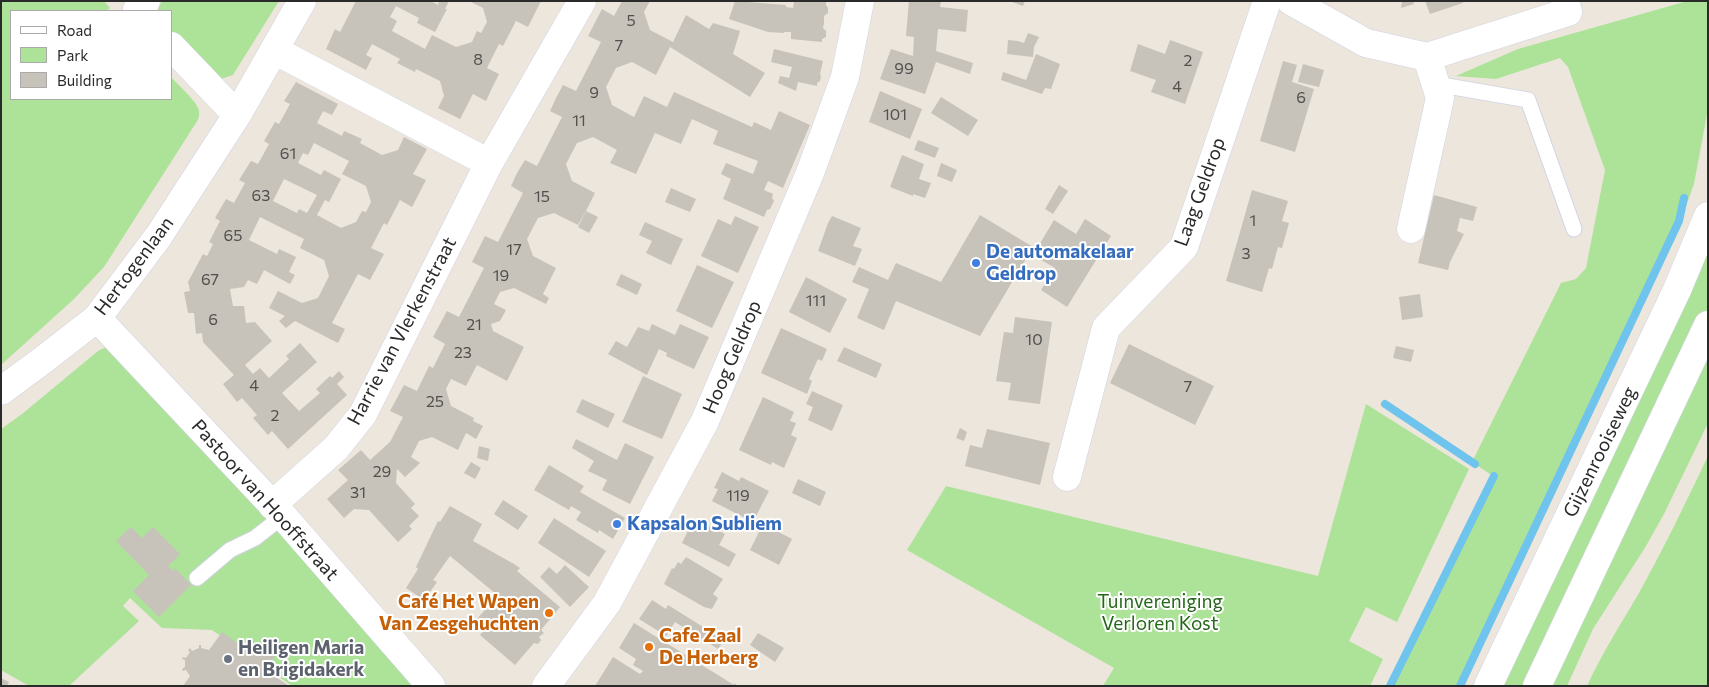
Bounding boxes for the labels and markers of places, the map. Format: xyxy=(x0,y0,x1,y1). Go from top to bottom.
place label: De automakelaar Geldrop xyxy=(986,241,1134,285)
marker: De automakelaar Geldrop xyxy=(970,257,982,269)
place label: Kapsalon Subliem xyxy=(627,513,782,535)
marker: Kapsalon Subliem xyxy=(611,518,623,530)
place label: Café Het Wapen Van Zesgehuchten xyxy=(379,591,539,635)
marker: Café Het Wapen Van Zesgehuchten xyxy=(543,607,555,619)
place label: Cafe Zaal De Herberg xyxy=(659,625,758,669)
place label: Heiligen Maria en Brigidakerk xyxy=(238,637,364,681)
marker: Cafe Zaal De Herberg xyxy=(643,641,655,653)
marker: Heiligen Maria en Brigidakerk xyxy=(222,653,234,665)

